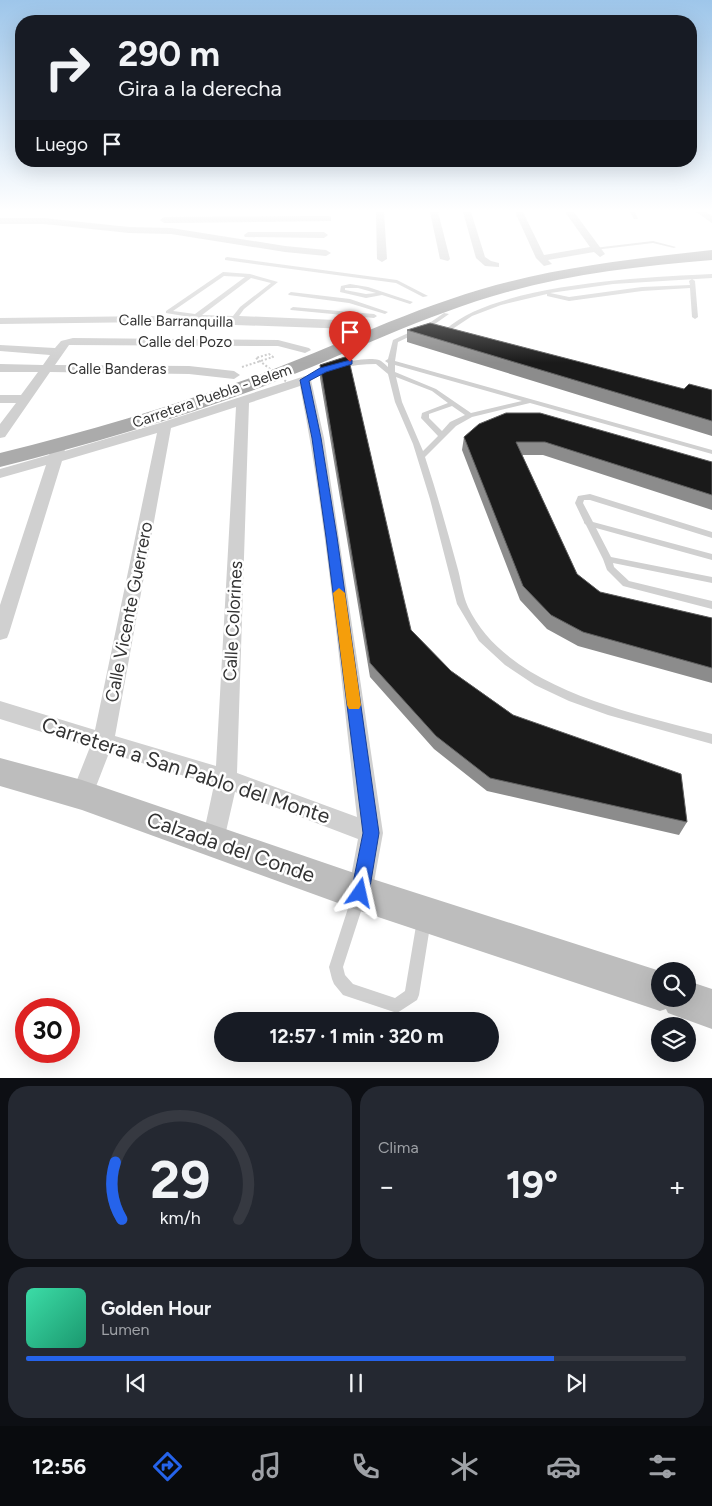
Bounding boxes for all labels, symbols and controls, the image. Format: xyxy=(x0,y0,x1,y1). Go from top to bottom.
text: 290 m xyxy=(118,33,220,75)
icon: right xyxy=(35,35,100,100)
text: Gira a la derecha xyxy=(118,75,282,102)
icon: arrive xyxy=(98,130,126,158)
text: Luego xyxy=(35,133,88,156)
street label: Calle Barranquilla xyxy=(118,311,234,331)
pin xyxy=(329,311,371,362)
icon: arrive xyxy=(336,318,364,346)
street label: Calle del Pozo xyxy=(138,333,232,351)
street label: Calle Banderas xyxy=(68,360,166,378)
street label: Carretera Puebla - Belem xyxy=(130,360,294,432)
street label: Calle Vicente Guerrero xyxy=(101,520,157,704)
street label: Calle Colorines xyxy=(219,560,247,682)
street label: Carretera a San Pablo del Monte xyxy=(39,711,333,829)
street label: Calzada del Conde xyxy=(144,807,318,887)
position arrow xyxy=(333,866,385,918)
map controls xyxy=(651,962,696,1062)
button: search xyxy=(651,962,696,1007)
speed limit sign: 30 xyxy=(15,998,80,1063)
button: layers xyxy=(651,1017,696,1062)
text: 12:57 · 1 min · 320 m xyxy=(269,1025,444,1048)
text: Clima xyxy=(378,1138,419,1157)
text: 29 xyxy=(150,1149,210,1211)
text: 19° xyxy=(506,1162,558,1208)
text: − xyxy=(378,1169,395,1203)
text: + xyxy=(669,1169,686,1203)
text: km/h xyxy=(160,1207,200,1228)
text: Golden Hour xyxy=(101,1297,211,1320)
text: Lumen xyxy=(101,1320,150,1339)
icon: previous xyxy=(122,1369,150,1397)
icon: pause xyxy=(342,1369,370,1397)
icon: next xyxy=(562,1369,590,1397)
icon: directions xyxy=(150,1449,185,1484)
icon: music xyxy=(249,1449,284,1484)
icon: phone xyxy=(348,1449,383,1484)
icon: climate xyxy=(447,1449,482,1484)
icon: car xyxy=(546,1449,581,1484)
icon: filters xyxy=(645,1449,680,1484)
text: 12:56 xyxy=(32,1453,86,1480)

